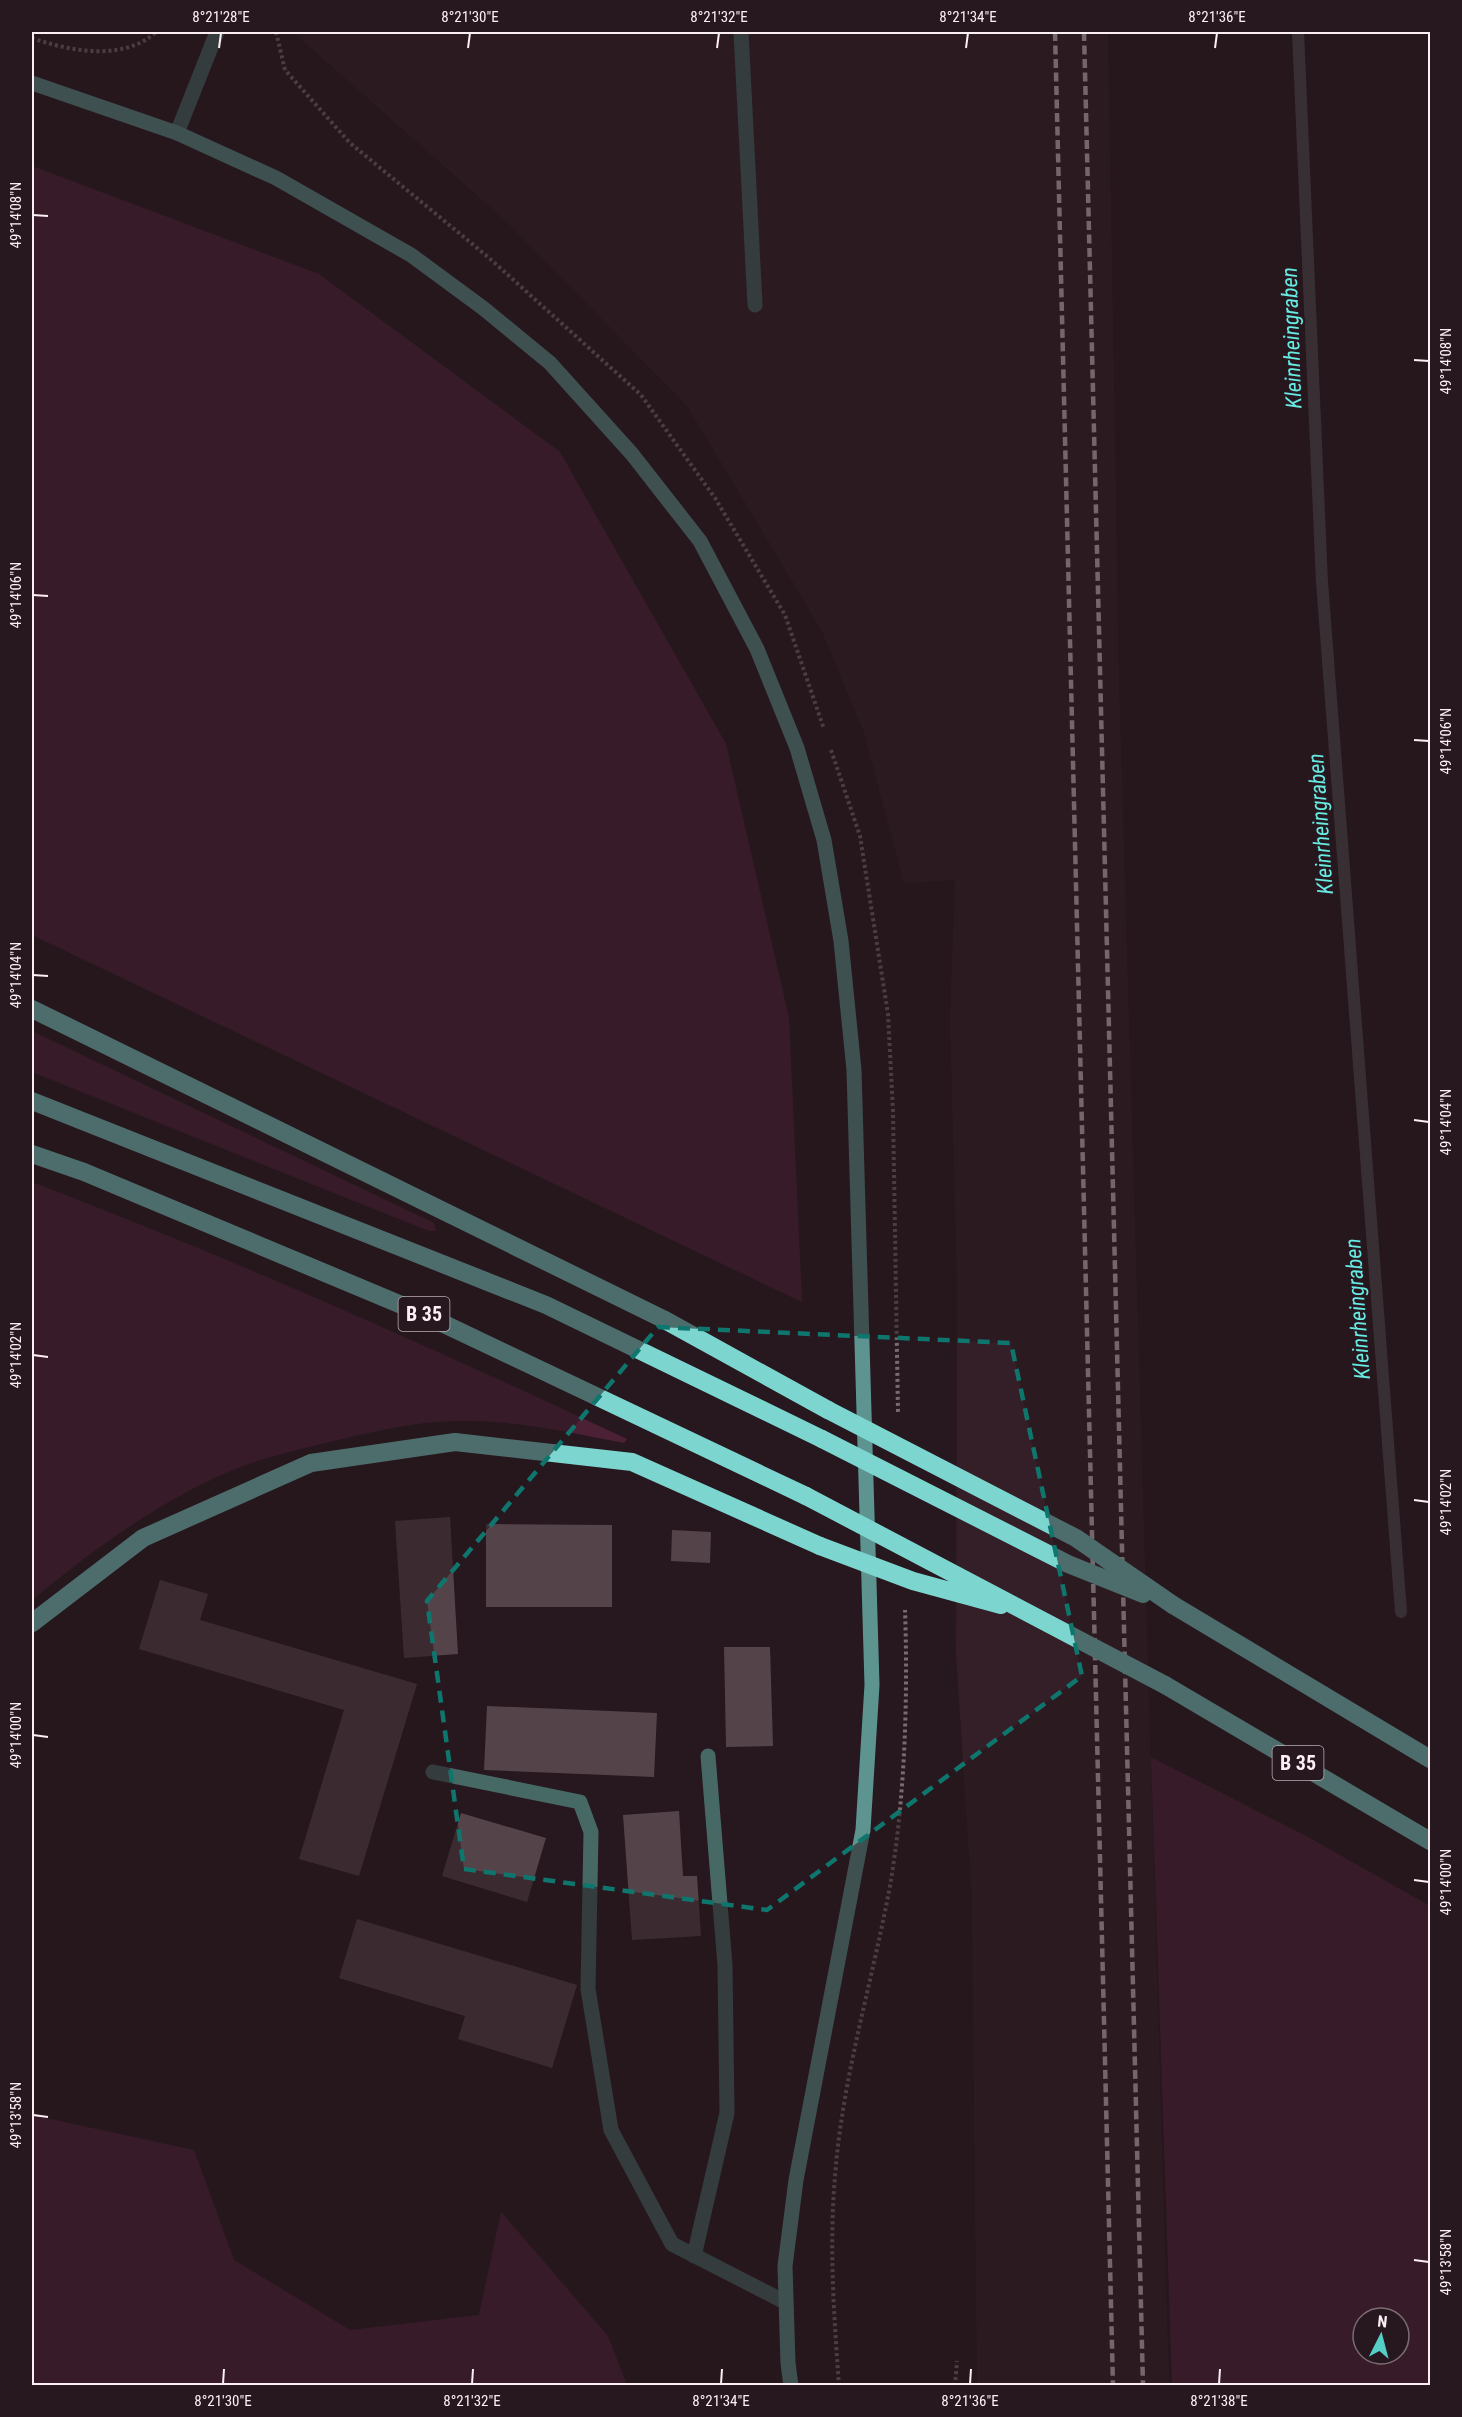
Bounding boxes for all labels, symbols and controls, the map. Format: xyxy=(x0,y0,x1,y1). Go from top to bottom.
text: 8°21'28"E xyxy=(192,8,250,26)
text: 8°21'30"E xyxy=(441,8,499,26)
text: 8°21'32"E xyxy=(690,8,748,26)
text: 8°21'34"E xyxy=(939,8,997,26)
text: 8°21'36"E xyxy=(1188,8,1246,26)
text: 49°14'08"N xyxy=(7,182,25,248)
water label: Kleinrheingraben xyxy=(1277,267,1306,409)
text: 49°14'08"N xyxy=(1437,328,1455,394)
text: 49°14'06"N xyxy=(7,562,25,628)
text: 49°14'06"N xyxy=(1437,708,1455,774)
water label: Kleinrheingraben xyxy=(1303,753,1338,895)
text: 49°14'04"N xyxy=(7,942,25,1008)
text: 49°14'04"N xyxy=(1437,1089,1455,1155)
water label: Kleinrheingraben xyxy=(1340,1238,1375,1380)
road number: B 35 xyxy=(398,1297,450,1331)
text: 49°14'02"N xyxy=(7,1322,25,1388)
text: 49°14'02"N xyxy=(1437,1469,1455,1535)
text: 49°14'00"N xyxy=(7,1702,25,1768)
road number: B 35 xyxy=(1272,1746,1324,1780)
text: 49°14'00"N xyxy=(1437,1849,1455,1915)
text: 49°13'58"N xyxy=(7,2082,25,2148)
text: 49°13'58"N xyxy=(1437,2229,1455,2295)
north arrow xyxy=(1351,2306,1411,2366)
text: N xyxy=(1377,2312,1388,2332)
text: 8°21'30"E xyxy=(194,2392,252,2410)
text: 8°21'32"E xyxy=(443,2392,501,2410)
text: 8°21'34"E xyxy=(692,2392,750,2410)
text: 8°21'36"E xyxy=(941,2392,999,2410)
text: 8°21'38"E xyxy=(1190,2392,1248,2410)

